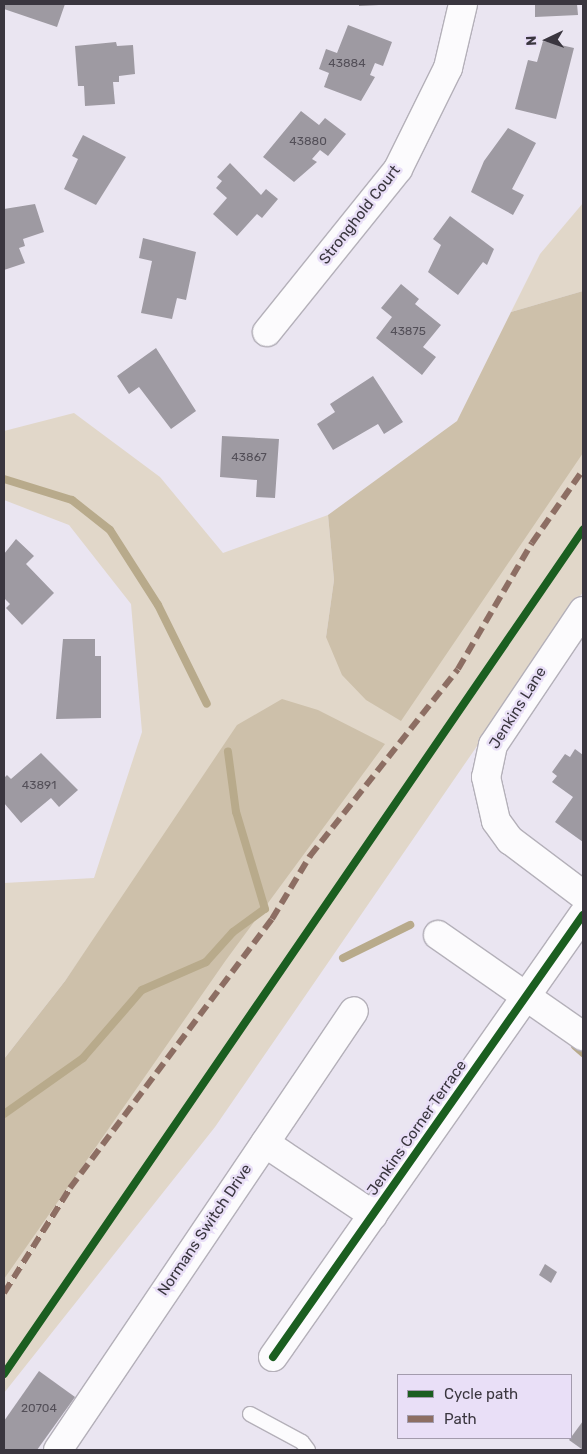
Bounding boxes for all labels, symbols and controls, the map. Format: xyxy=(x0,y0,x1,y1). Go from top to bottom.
north arrow xyxy=(522,15,572,65)
text: N xyxy=(523,35,540,46)
house number: 43884 xyxy=(328,57,366,71)
house number: 43880 xyxy=(289,135,327,149)
street label: Stronghold Court xyxy=(316,162,404,268)
house number: 43875 xyxy=(390,325,426,339)
house number: 43867 xyxy=(231,451,267,465)
street label: Jenkins Lane xyxy=(486,664,550,752)
house number: 43891 xyxy=(22,779,56,793)
street label: Jenkins Corner Terrace xyxy=(363,1057,471,1199)
street label: Normans Switch Drive xyxy=(154,1161,256,1299)
legend xyxy=(397,1374,572,1439)
text: Cycle path xyxy=(444,1385,518,1403)
house number: 20704 xyxy=(21,1402,57,1416)
text: Path xyxy=(444,1410,477,1428)

